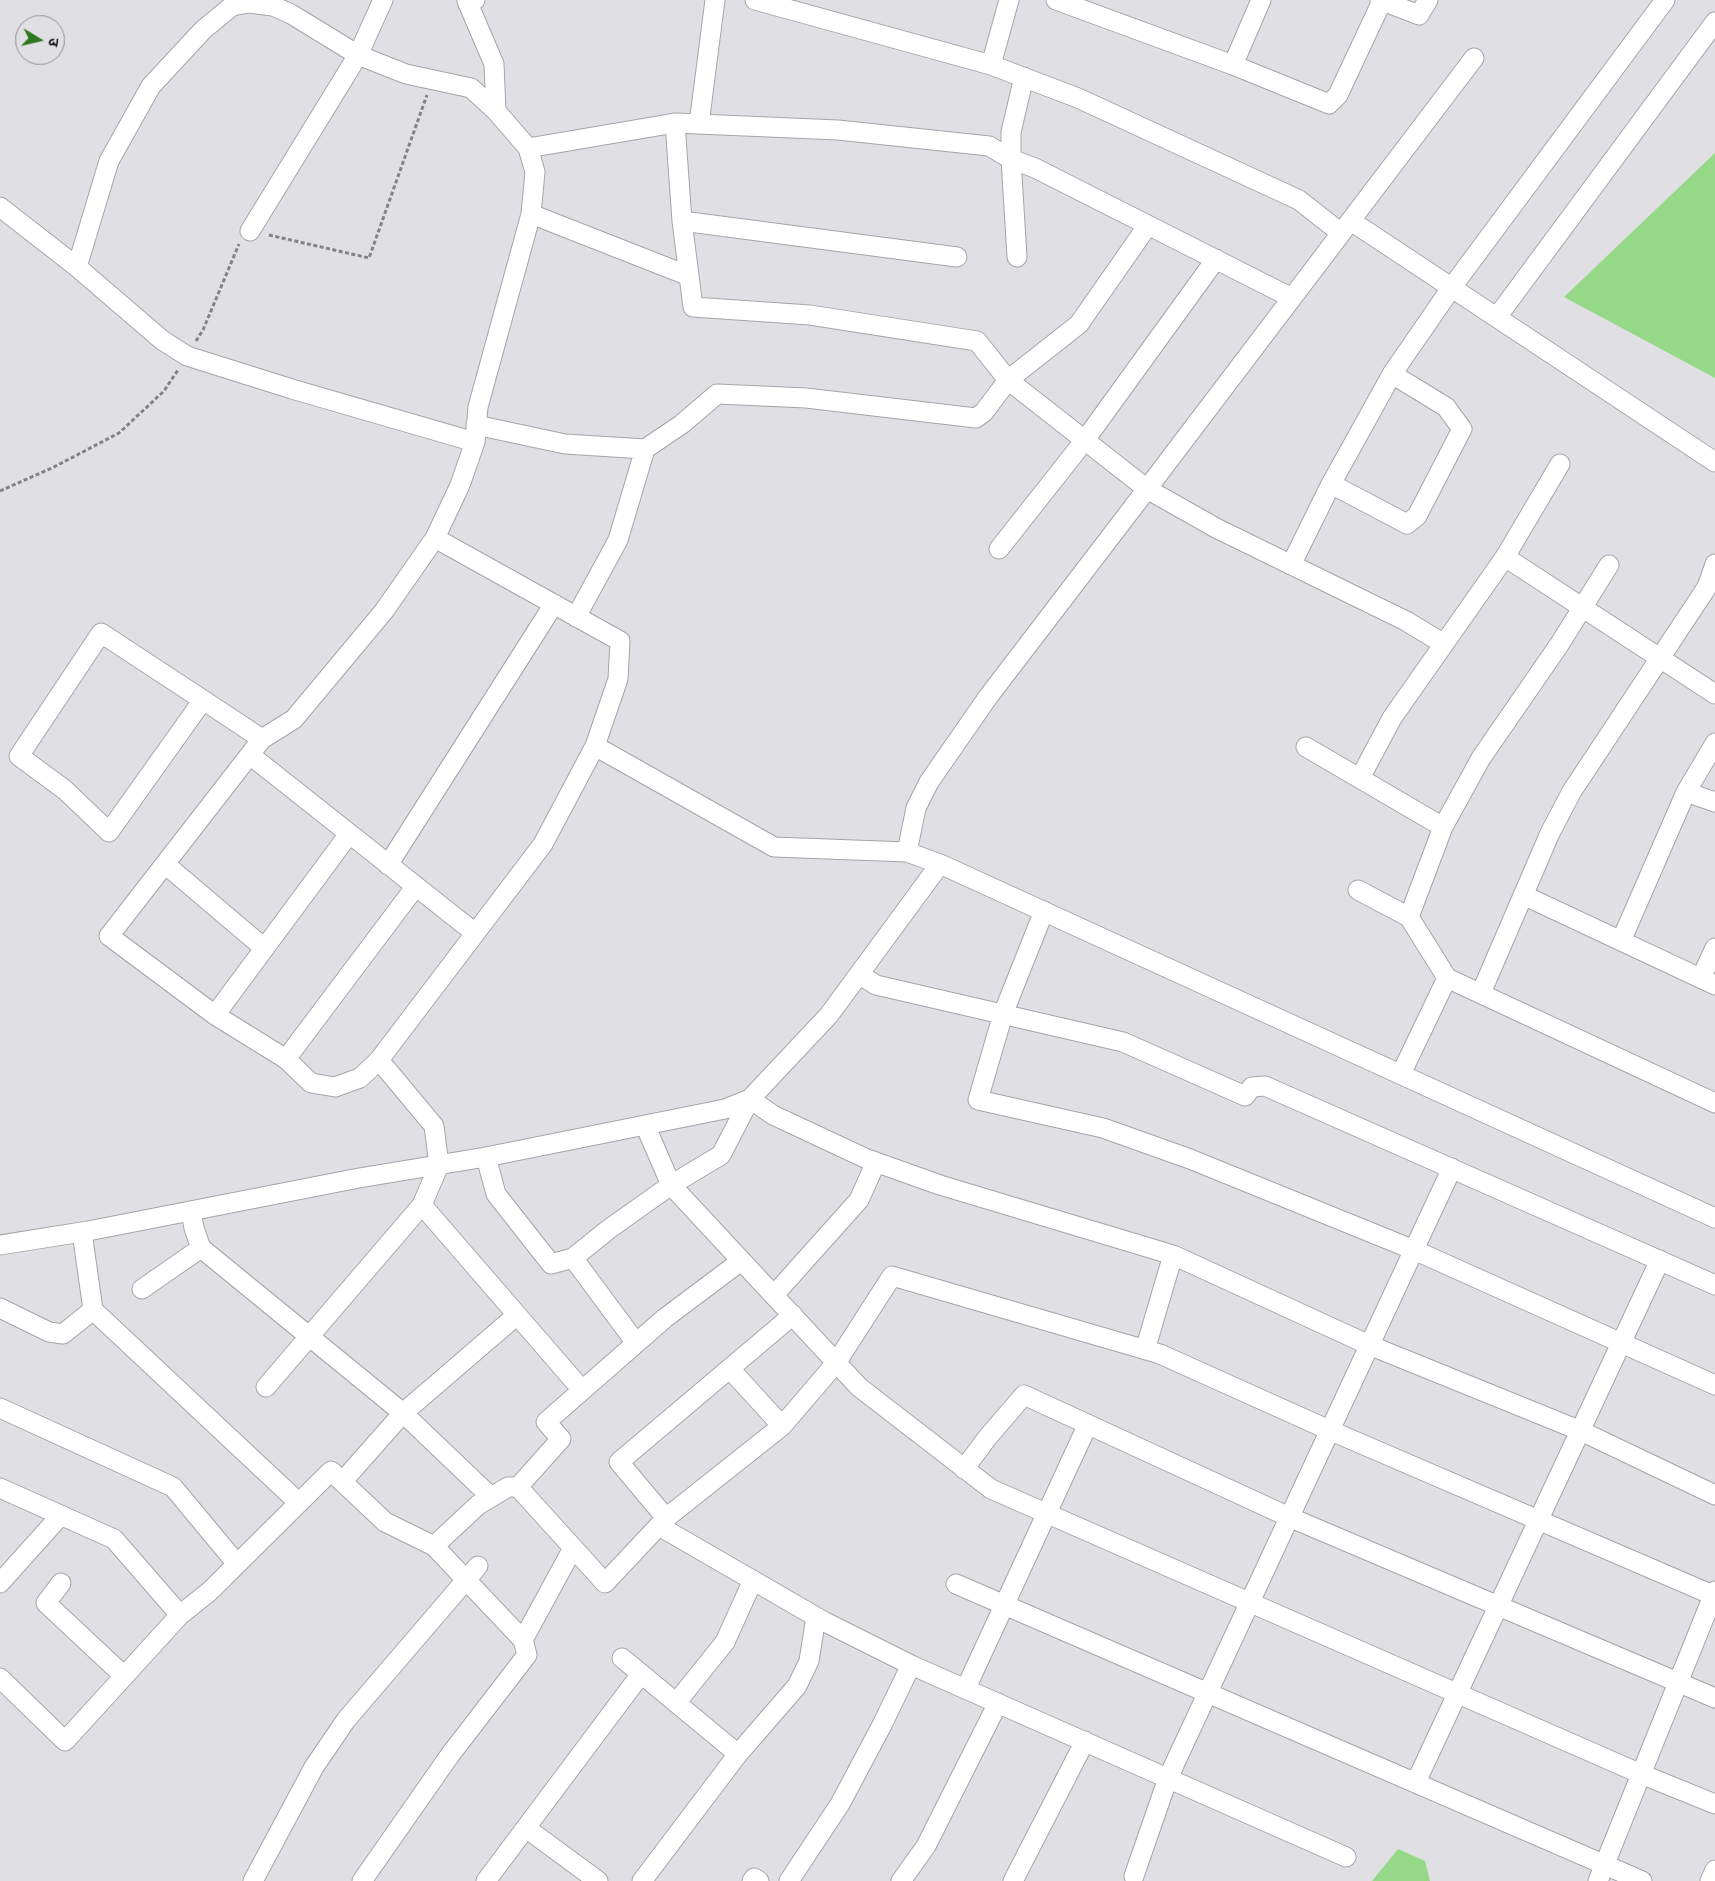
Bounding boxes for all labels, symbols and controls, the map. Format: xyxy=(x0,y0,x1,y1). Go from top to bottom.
north arrow xyxy=(15,15,65,65)
text: उ xyxy=(44,37,63,48)

